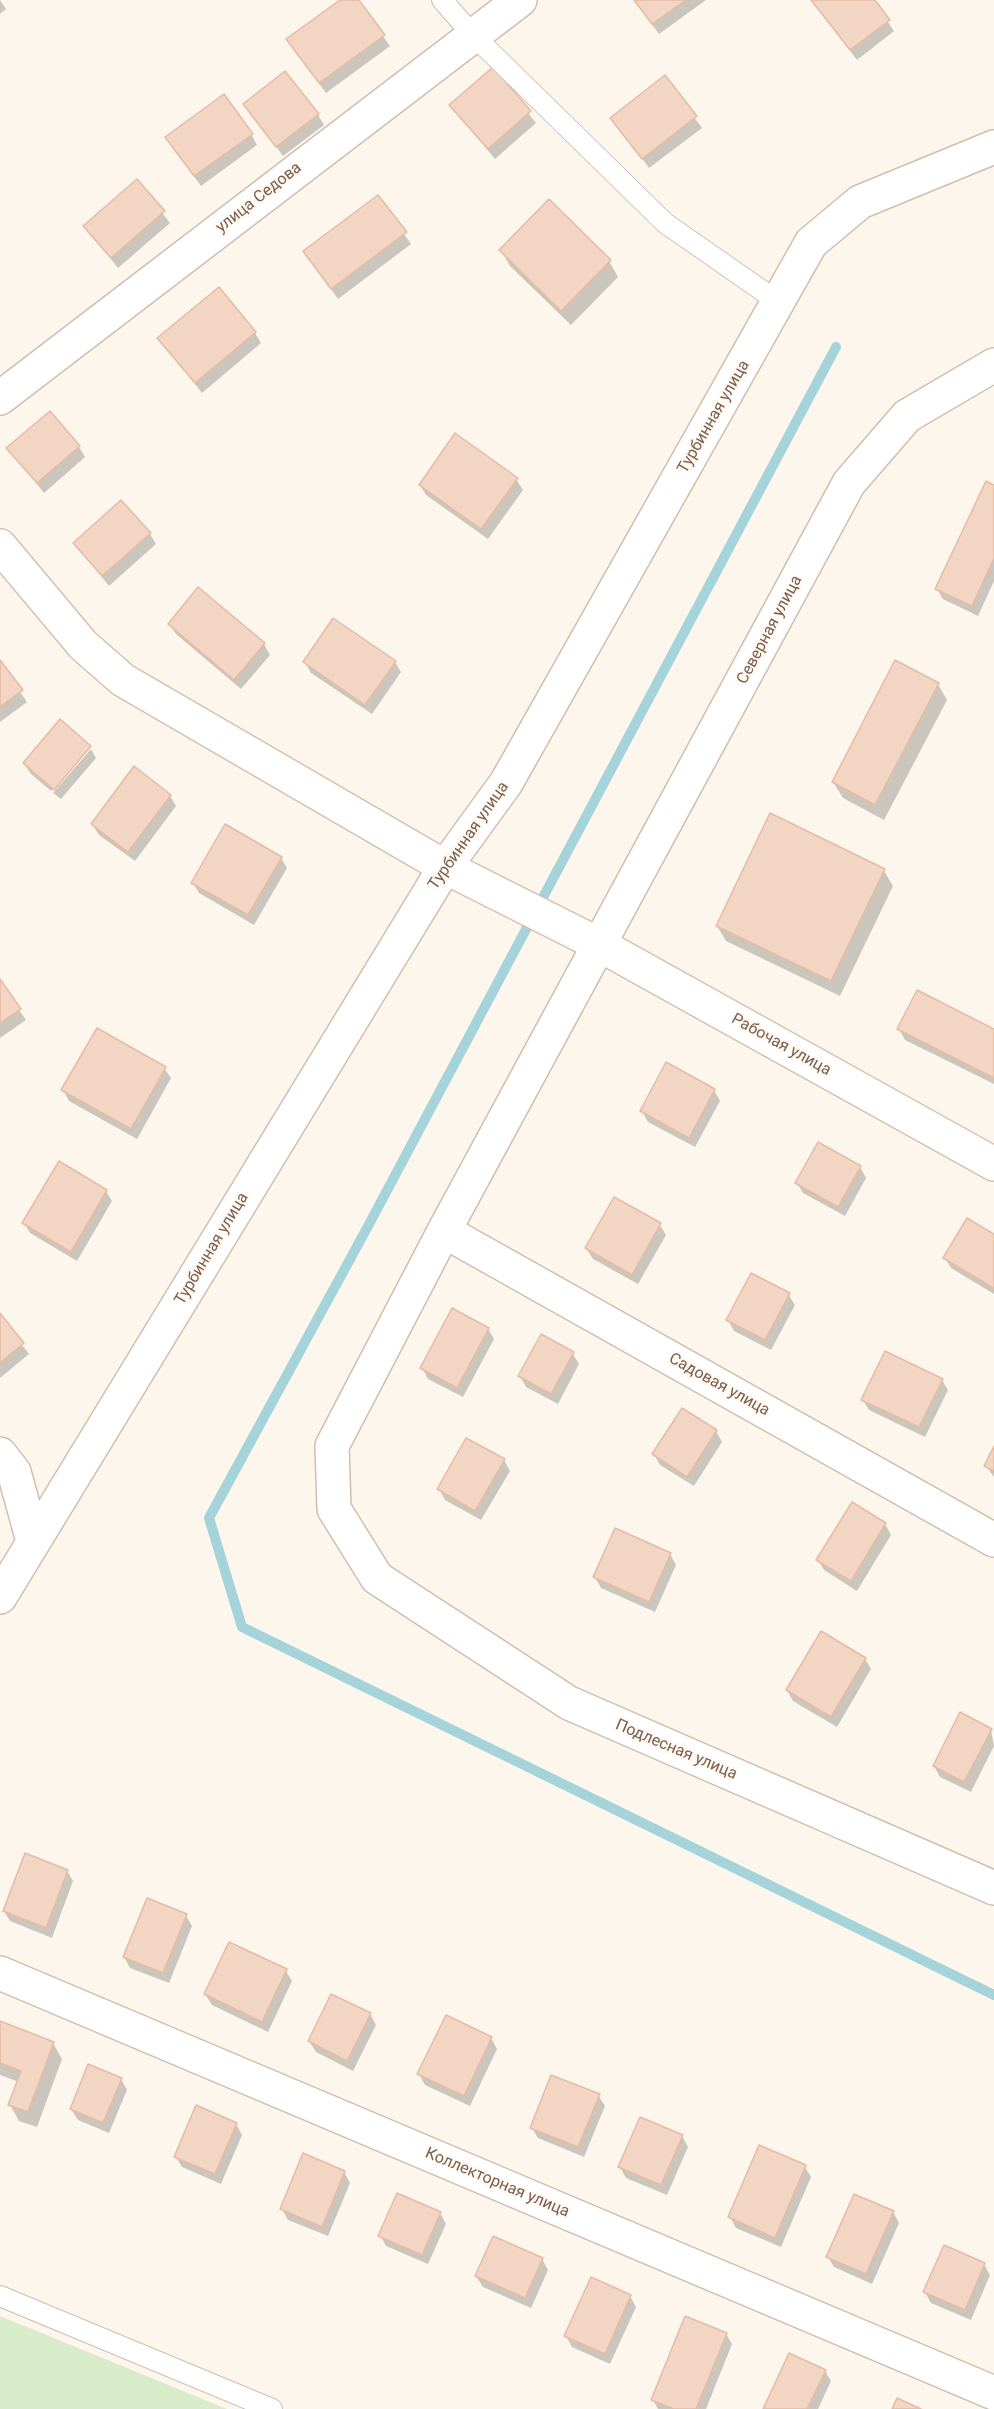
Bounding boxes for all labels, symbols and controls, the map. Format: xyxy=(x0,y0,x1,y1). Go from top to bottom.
street label: улица Седова xyxy=(212,159,306,237)
street label: Турбинная улица xyxy=(674,357,754,477)
street label: Северная улица xyxy=(733,572,807,688)
street label: Турбинная улица xyxy=(425,778,513,894)
street label: Рабочая улица xyxy=(728,1010,834,1080)
street label: Турбинная улица xyxy=(171,1189,253,1309)
street label: Садовая улица xyxy=(665,1349,773,1421)
street label: Подлесная улица xyxy=(612,1716,740,1784)
street label: Коллекторная улица xyxy=(422,2144,572,2222)

